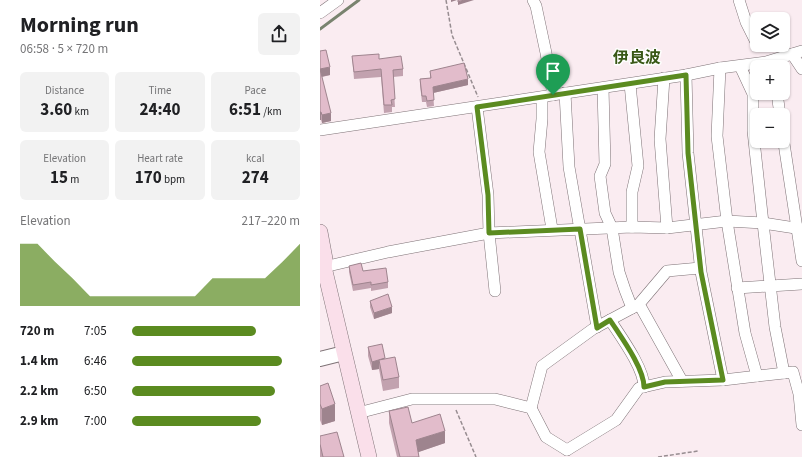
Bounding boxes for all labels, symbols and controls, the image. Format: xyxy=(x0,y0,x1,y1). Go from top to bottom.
text: Morning run xyxy=(20,9,139,41)
map controls xyxy=(750,12,790,148)
button: layers xyxy=(750,12,790,52)
button: share xyxy=(258,13,300,55)
text: 06:58 · 5 × 720 m xyxy=(20,40,108,58)
district label: 伊良波 xyxy=(612,47,661,69)
pin xyxy=(536,54,570,95)
icon: arrive xyxy=(542,60,564,82)
button: + xyxy=(750,60,790,100)
text: Distance xyxy=(45,83,84,98)
text: Time xyxy=(148,83,172,98)
text: Pace xyxy=(245,83,266,98)
text: 3.60 xyxy=(40,98,72,122)
text: 24:40 xyxy=(139,98,181,122)
text: 6:51 xyxy=(229,98,261,122)
text: km xyxy=(72,104,89,119)
text: /km xyxy=(261,104,282,119)
button: − xyxy=(750,108,790,148)
text: Elevation xyxy=(43,151,86,166)
text: Heart rate xyxy=(137,151,183,166)
text: kcal xyxy=(246,151,265,166)
text: 15 xyxy=(50,166,68,190)
text: 170 xyxy=(135,166,162,190)
text: 274 xyxy=(242,166,269,190)
text: m xyxy=(68,172,79,187)
text: bpm xyxy=(162,172,185,187)
text: Elevation xyxy=(20,212,71,230)
text: 217–220 m xyxy=(242,212,300,230)
text: 720 m xyxy=(20,322,54,340)
text: 7:05 xyxy=(84,322,107,340)
text: 1.4 km xyxy=(20,352,59,370)
text: 6:46 xyxy=(84,352,107,370)
text: 2.2 km xyxy=(20,382,59,400)
text: 6:50 xyxy=(84,382,107,400)
text: 2.9 km xyxy=(20,412,59,430)
text: 7:00 xyxy=(84,412,107,430)

